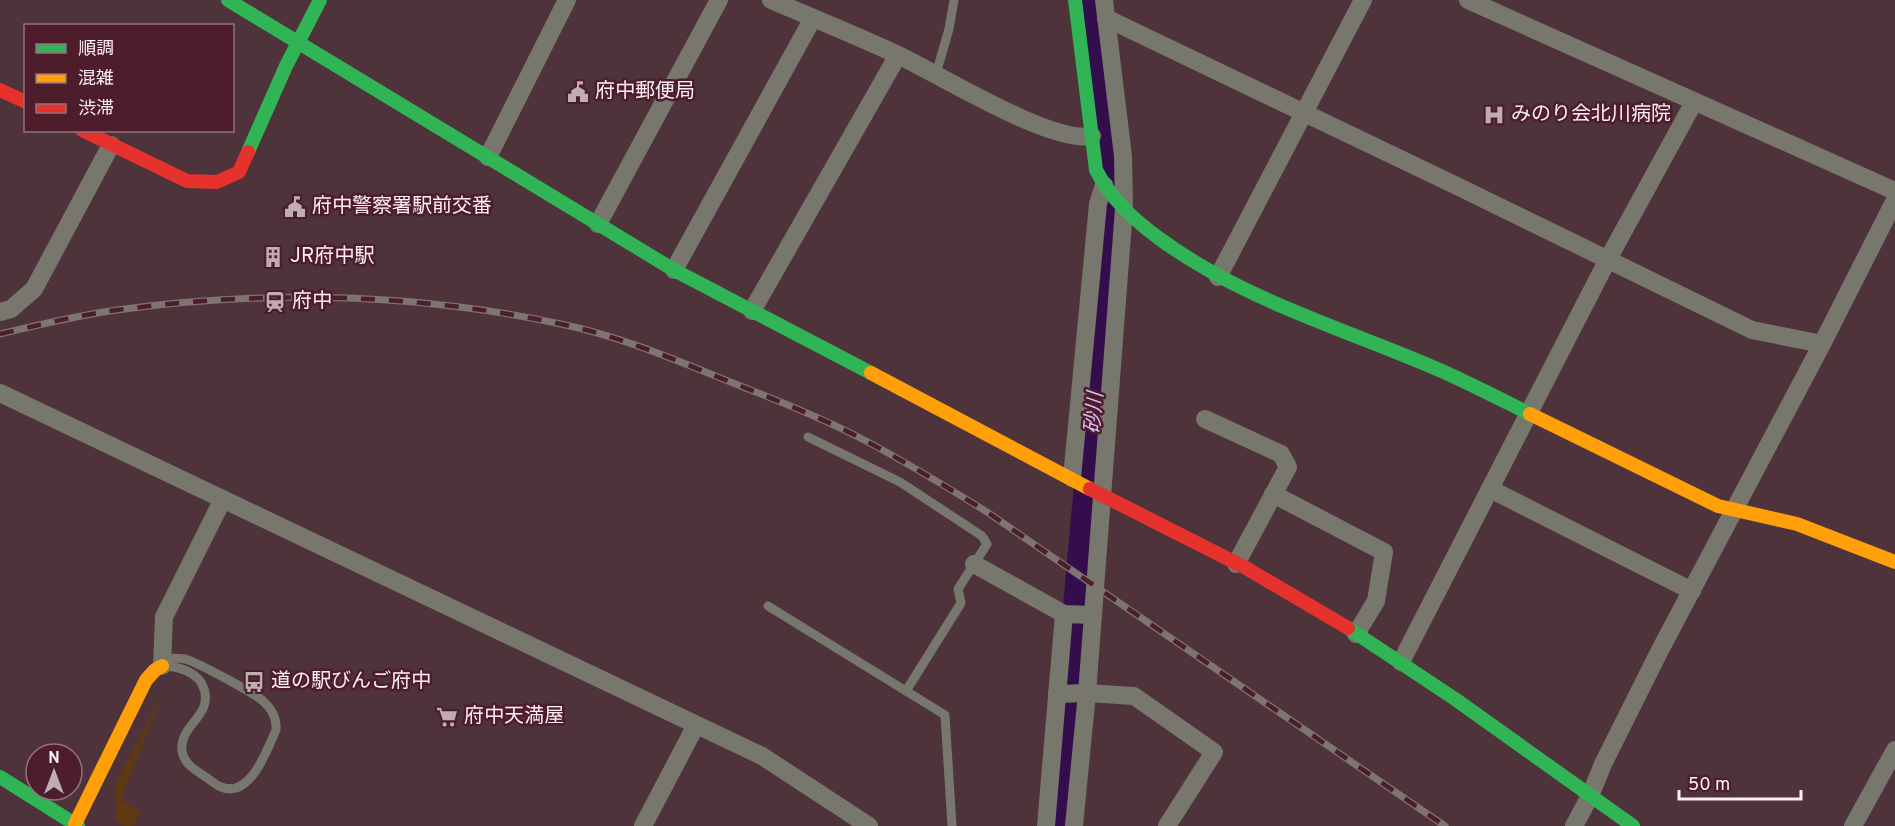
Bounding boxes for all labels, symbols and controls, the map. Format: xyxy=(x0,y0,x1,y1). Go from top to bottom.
legend xyxy=(24,24,234,132)
text: 順調 xyxy=(78,38,114,61)
text: 混雑 xyxy=(78,68,114,91)
place label: 府中郵便局 xyxy=(595,79,695,105)
public building icon: 府中郵便局 xyxy=(566,80,590,104)
text: 渋滞 xyxy=(78,98,114,121)
place label: みのり会北川病院 xyxy=(1511,102,1671,128)
hospital icon: みのり会北川病院 xyxy=(1482,103,1506,127)
place label: 府中警察署駅前交番 xyxy=(312,194,492,220)
public building icon: 府中警察署駅前交番 xyxy=(283,195,307,219)
place label: JR府中駅 xyxy=(290,244,374,270)
building icon: JR府中駅 xyxy=(261,245,285,269)
place label: 府中 xyxy=(292,289,332,315)
station icon: 府中 xyxy=(263,290,287,314)
water label: 砂川 xyxy=(1080,389,1110,435)
place label: 道の駅びんご府中 xyxy=(271,669,431,695)
bus stop icon: 道の駅びんご府中 xyxy=(242,670,266,694)
place label: 府中天満屋 xyxy=(464,704,564,730)
supermarket icon: 府中天満屋 xyxy=(435,705,459,729)
north arrow xyxy=(24,742,84,802)
text: N xyxy=(48,749,60,769)
scale bar xyxy=(1679,763,1800,801)
text: 50 m xyxy=(1688,774,1730,797)

